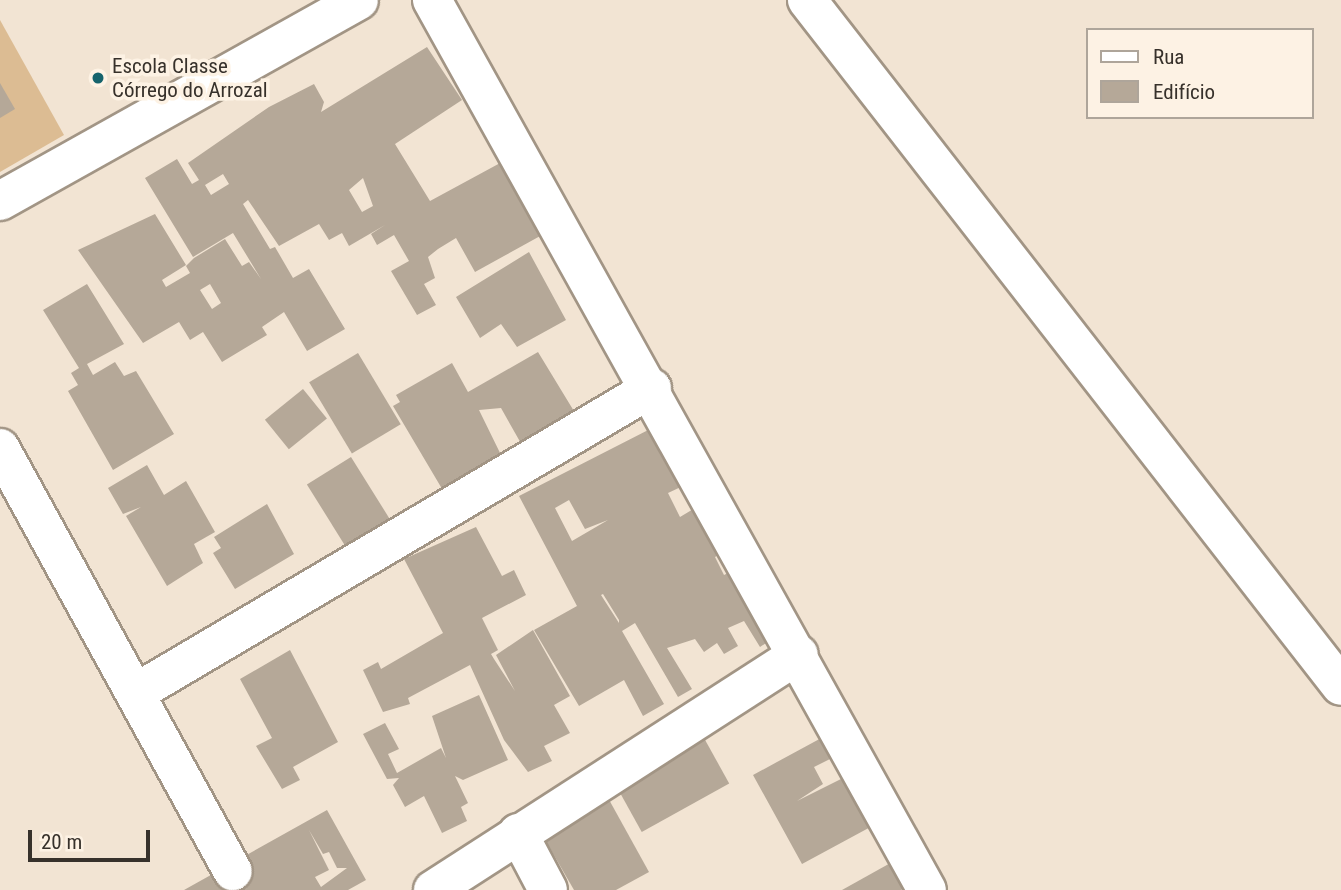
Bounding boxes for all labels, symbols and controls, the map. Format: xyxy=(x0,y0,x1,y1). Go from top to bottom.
legend xyxy=(1086,28,1313,119)
text: Rua xyxy=(1153,45,1184,69)
place label: Escola Classe Córrego do Arrozal xyxy=(112,53,268,103)
marker: Escola Classe Córrego do Arrozal xyxy=(90,70,106,86)
text: Edifício xyxy=(1153,80,1215,104)
scale bar xyxy=(32,816,154,860)
text: 20 m xyxy=(41,830,82,854)

